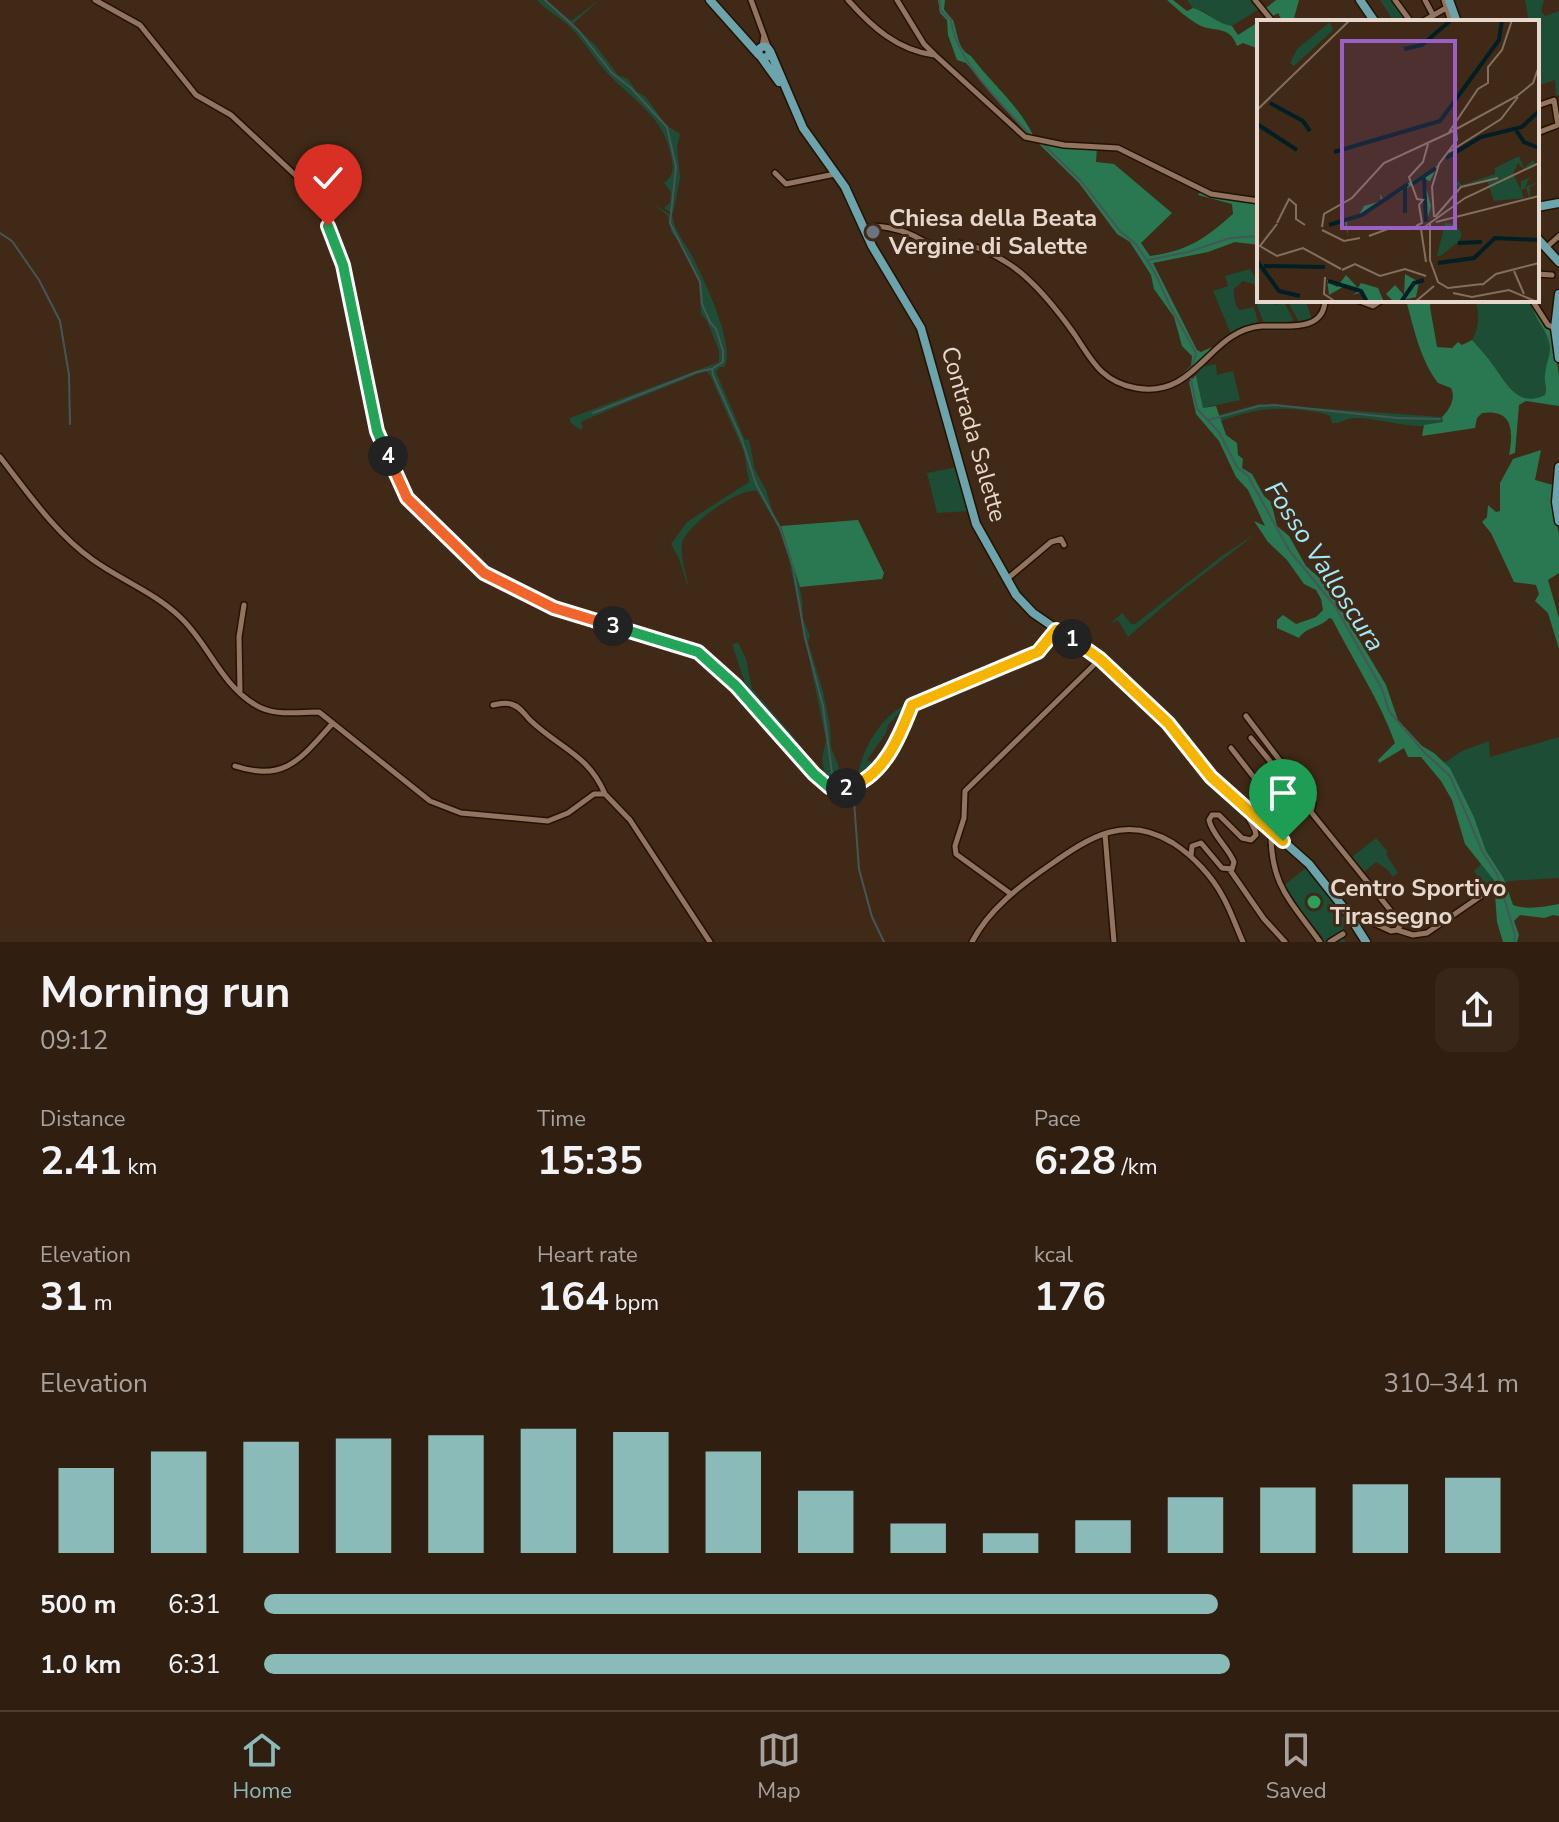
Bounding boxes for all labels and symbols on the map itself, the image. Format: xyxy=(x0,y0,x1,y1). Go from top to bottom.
inset map xyxy=(1257,20,1539,302)
pin xyxy=(294,144,362,226)
place label: Chiesa della Beata Vergine di Salette xyxy=(888,202,1097,262)
marker: Chiesa della Beata Vergine di Salette xyxy=(864,223,882,241)
street label: Contrada Salette xyxy=(934,343,1014,525)
pin: 4 xyxy=(368,436,408,476)
water label: Fosso Valloscura xyxy=(1256,474,1393,658)
pin: 3 xyxy=(593,606,633,646)
pin: 1 xyxy=(1052,619,1092,659)
pin xyxy=(1249,759,1317,841)
pin: 2 xyxy=(826,768,866,808)
place label: Centro Sportivo Tirassegno xyxy=(1330,872,1506,932)
marker: Centro Sportivo Tirassegno xyxy=(1305,893,1323,911)

